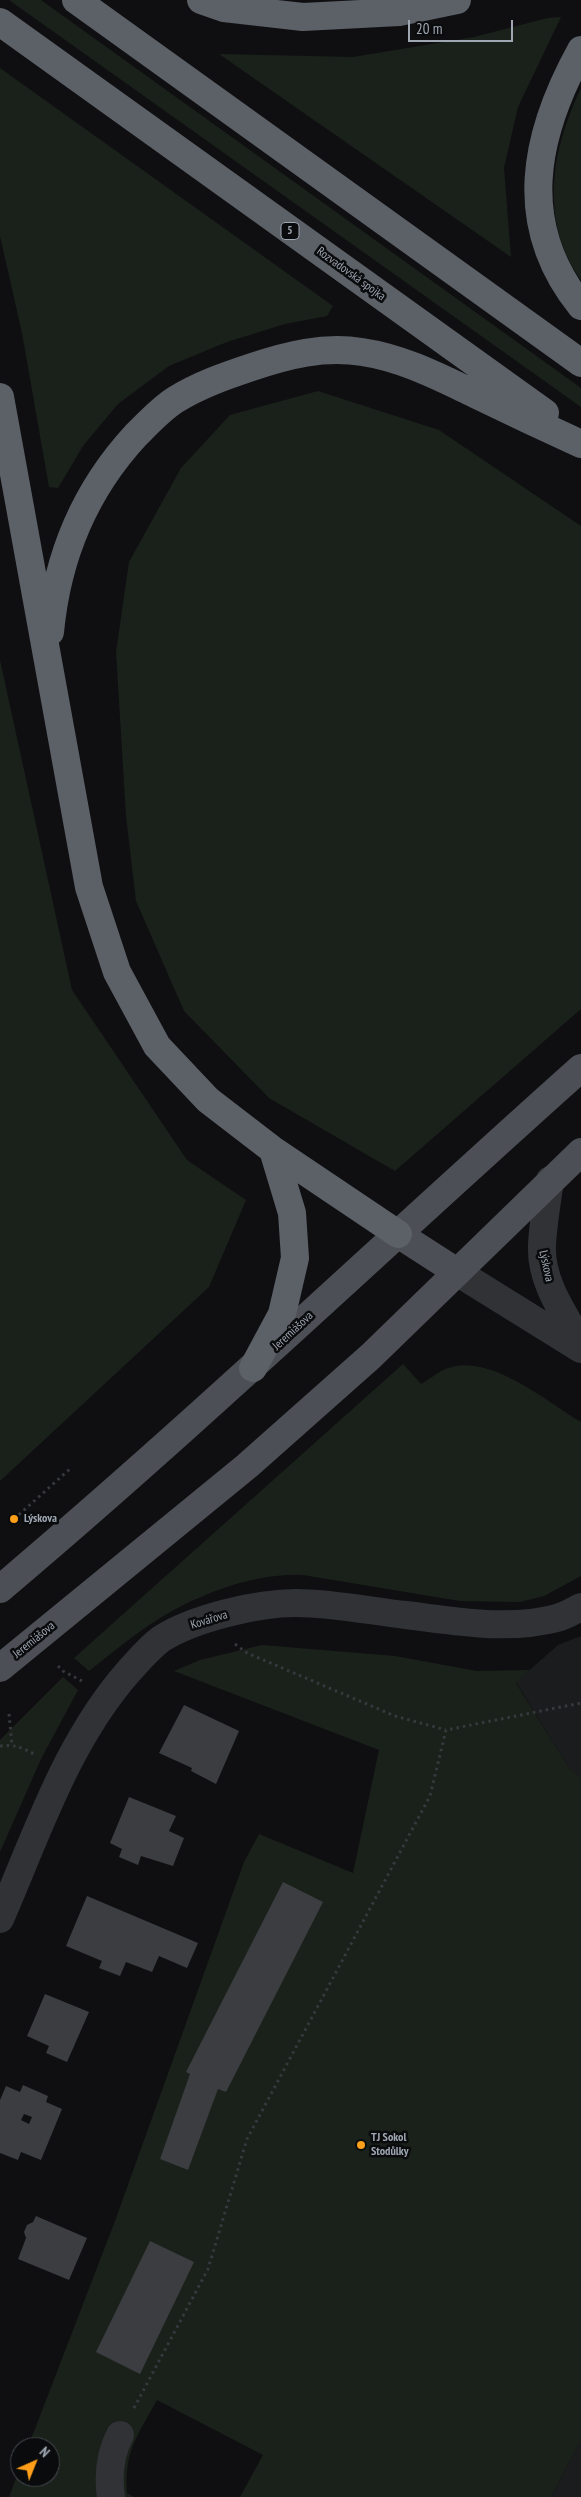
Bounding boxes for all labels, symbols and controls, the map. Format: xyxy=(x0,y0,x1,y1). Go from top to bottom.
scale bar xyxy=(411,10,516,42)
text: 20 m xyxy=(416,19,442,38)
road number: 5 xyxy=(281,222,299,240)
street label: Rozvadovská spojka xyxy=(314,244,388,304)
street label: Lýskova xyxy=(536,1249,556,1283)
street label: Jeremiášova xyxy=(270,1309,316,1353)
place label: Lýskova xyxy=(24,1512,57,1526)
marker: Lýskova xyxy=(8,1513,20,1525)
street label: Kovářova xyxy=(189,1608,229,1632)
street label: Jeremiášova xyxy=(10,1619,58,1661)
place label: TJ Sokol Stodůlky xyxy=(371,2131,409,2159)
marker: TJ Sokol Stodůlky xyxy=(355,2139,367,2151)
north arrow xyxy=(10,2437,60,2487)
text: N xyxy=(36,2443,54,2461)

